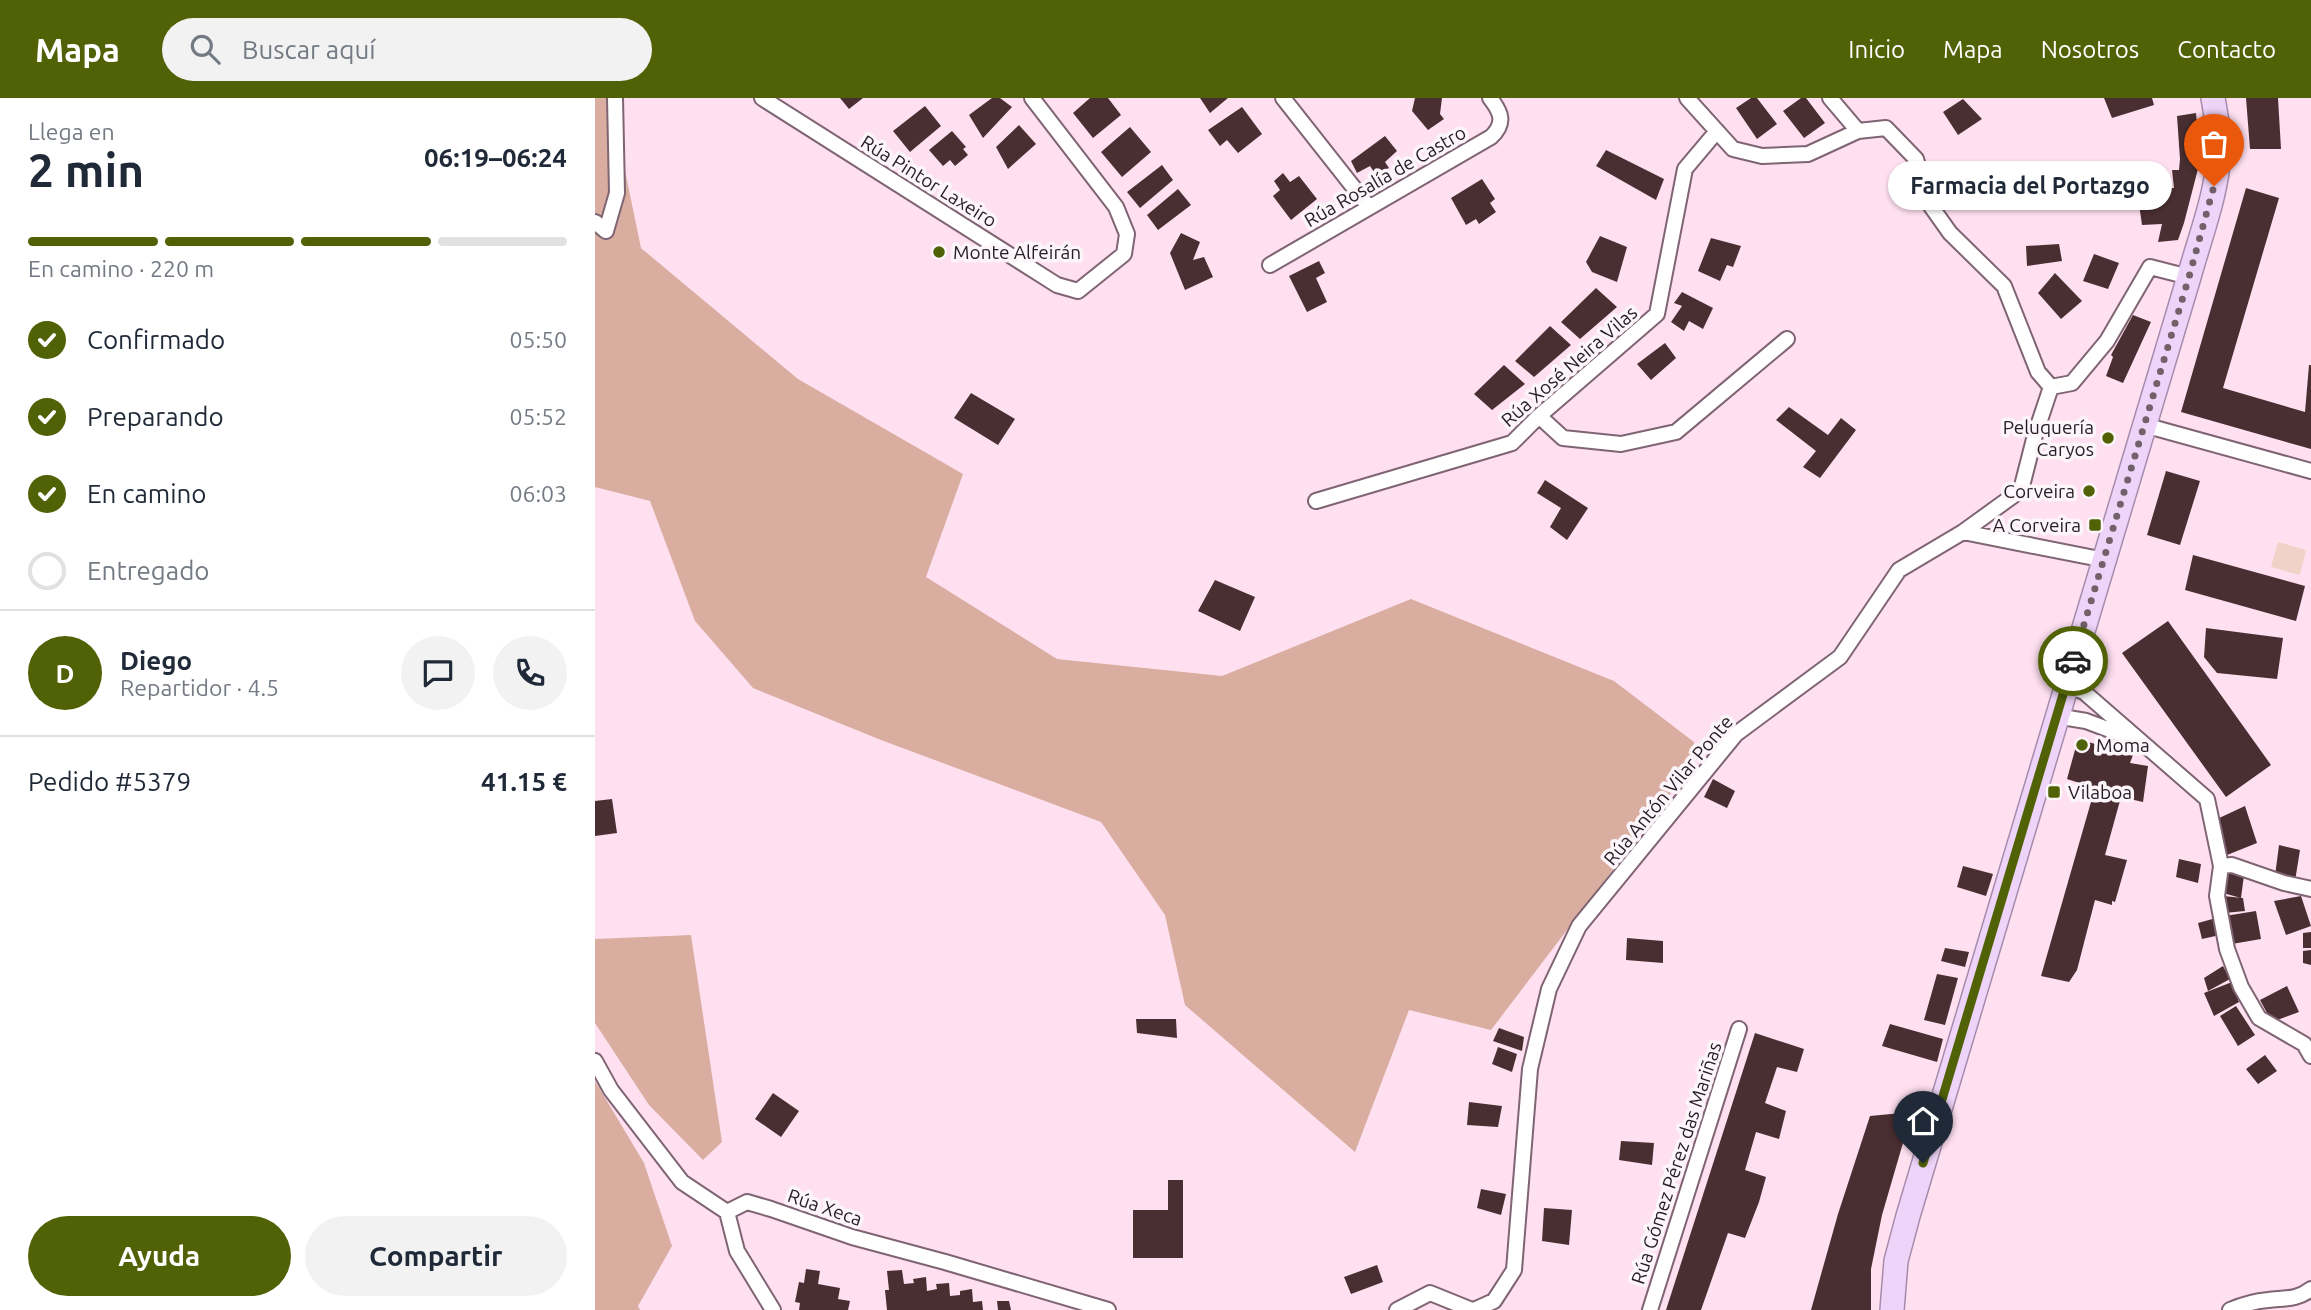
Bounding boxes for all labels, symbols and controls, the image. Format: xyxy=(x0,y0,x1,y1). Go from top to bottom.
search box xyxy=(162,18,652,81)
icon: search xyxy=(186,30,224,68)
text: Mapa xyxy=(35,31,120,68)
text: Buscar aquí xyxy=(242,35,376,64)
text: Inicio xyxy=(1848,36,1905,63)
text: Mapa xyxy=(1943,36,2003,63)
text: Nosotros xyxy=(2041,36,2139,63)
text: Contacto xyxy=(2177,36,2276,63)
pin xyxy=(2184,114,2244,186)
text: Llega en xyxy=(28,119,115,144)
street label: Rúa Rosalía de Castro xyxy=(1300,121,1470,231)
icon: bag xyxy=(2195,125,2233,163)
street label: Rúa Pintor Laxeiro xyxy=(857,130,1001,232)
text: 06:19–06:24 xyxy=(424,143,567,172)
text: 2 min xyxy=(28,144,144,196)
callout: Farmacia del Portazgo xyxy=(1889,162,2172,210)
text: Farmacia del Portazgo xyxy=(1910,173,2150,198)
place label: Monte Alfeirán xyxy=(953,241,1081,263)
marker: Monte Alfeirán xyxy=(931,244,947,260)
text: En camino · 220 m xyxy=(28,256,214,281)
street label: Rúa Xosé Neira Vilas xyxy=(1497,301,1641,431)
icon: check xyxy=(28,321,66,359)
text: Confirmado xyxy=(87,325,225,354)
text: 05:50 xyxy=(509,327,567,352)
icon: check xyxy=(28,398,66,436)
text: Preparando xyxy=(87,402,224,431)
text: 05:52 xyxy=(509,404,567,429)
place label: Peluquería Caryos xyxy=(2003,416,2094,460)
marker: Peluquería Caryos xyxy=(2100,430,2116,446)
icon: check xyxy=(28,475,66,513)
text: En camino xyxy=(87,479,207,508)
place label: Corveira xyxy=(2003,480,2075,502)
text: 06:03 xyxy=(509,481,567,506)
marker: Corveira xyxy=(2081,483,2097,499)
place label: A Corveira xyxy=(1993,514,2081,536)
marker: A Corveira xyxy=(2087,517,2103,533)
text: Entregado xyxy=(87,556,210,585)
courier xyxy=(2038,626,2108,696)
button: chat xyxy=(401,636,475,710)
button: phone xyxy=(493,636,567,710)
icon: car xyxy=(2054,642,2092,680)
text: Diego xyxy=(120,646,192,675)
text: D xyxy=(56,659,74,688)
text: Repartidor · 4.5 xyxy=(120,675,279,700)
street label: Rúa Antón Vilar Ponte xyxy=(1599,711,1737,869)
place label: Moma xyxy=(2096,734,2150,756)
marker: Moma xyxy=(2074,737,2090,753)
text: Pedido #5379 xyxy=(28,767,191,796)
text: 41.15 € xyxy=(481,767,567,796)
place label: Vilaboa xyxy=(2068,781,2132,803)
marker: Vilaboa xyxy=(2046,784,2062,800)
street label: Rúa Gómez Pérez das Mariñas xyxy=(1626,1039,1726,1287)
pin xyxy=(1893,1091,1953,1163)
icon: home xyxy=(1904,1102,1942,1140)
street label: Rúa Xeca xyxy=(785,1184,865,1230)
button: Ayuda xyxy=(28,1216,291,1296)
button: Compartir xyxy=(305,1216,567,1296)

